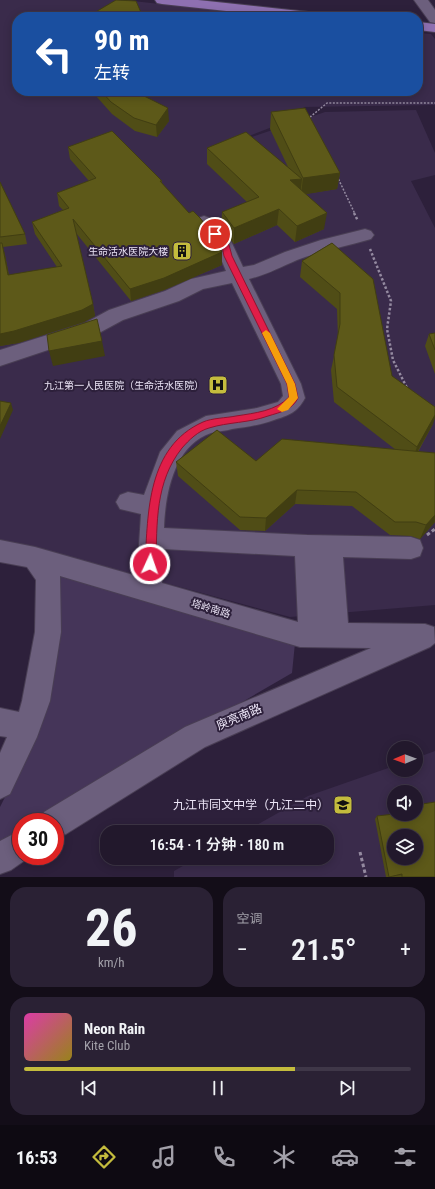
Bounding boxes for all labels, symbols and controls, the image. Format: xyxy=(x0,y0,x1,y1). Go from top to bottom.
text: 90 m xyxy=(94,24,150,57)
icon: left xyxy=(28,28,80,80)
text: 左转 xyxy=(94,62,130,83)
pin xyxy=(198,217,232,251)
icon: arrive xyxy=(204,223,226,245)
building icon: 生命活水医院大楼 xyxy=(171,240,193,262)
place label: 生命活水医院大楼 xyxy=(88,246,168,257)
hospital icon: 九江第一人民医院（生命活水医院） xyxy=(207,374,229,396)
place label: 九江第一人民医院（生命活水医院） xyxy=(44,380,204,391)
position arrow xyxy=(129,543,171,585)
street label: 塔岭南路 xyxy=(190,597,232,620)
street label: 庾亮南路 xyxy=(214,701,264,733)
north arrow xyxy=(387,741,423,777)
map controls xyxy=(387,741,423,865)
button: sound xyxy=(387,785,423,821)
school or university icon: 九江市同文中学（九江二中） xyxy=(332,794,354,816)
place label: 九江市同文中学（九江二中） xyxy=(173,798,329,812)
speed limit sign: 30 xyxy=(12,813,64,865)
button: layers xyxy=(387,829,423,865)
text: 16:54 · 1 分钟 · 180 m xyxy=(150,836,284,854)
text: 26 xyxy=(85,898,138,959)
text: 空调 xyxy=(237,911,263,926)
text: 21.5° xyxy=(291,932,356,967)
text: − xyxy=(237,937,248,962)
text: + xyxy=(400,937,411,962)
text: km/h xyxy=(98,955,125,970)
text: Neon Rain xyxy=(84,1020,145,1038)
text: Kite Club xyxy=(84,1038,130,1053)
icon: previous xyxy=(78,1077,100,1099)
icon: pause xyxy=(207,1077,229,1099)
icon: next xyxy=(336,1077,358,1099)
icon: directions xyxy=(90,1143,118,1171)
icon: music xyxy=(150,1143,178,1171)
icon: phone xyxy=(210,1143,238,1171)
icon: climate xyxy=(270,1143,298,1171)
icon: car xyxy=(331,1143,359,1171)
icon: filters xyxy=(391,1143,419,1171)
text: 16:53 xyxy=(16,1147,57,1168)

